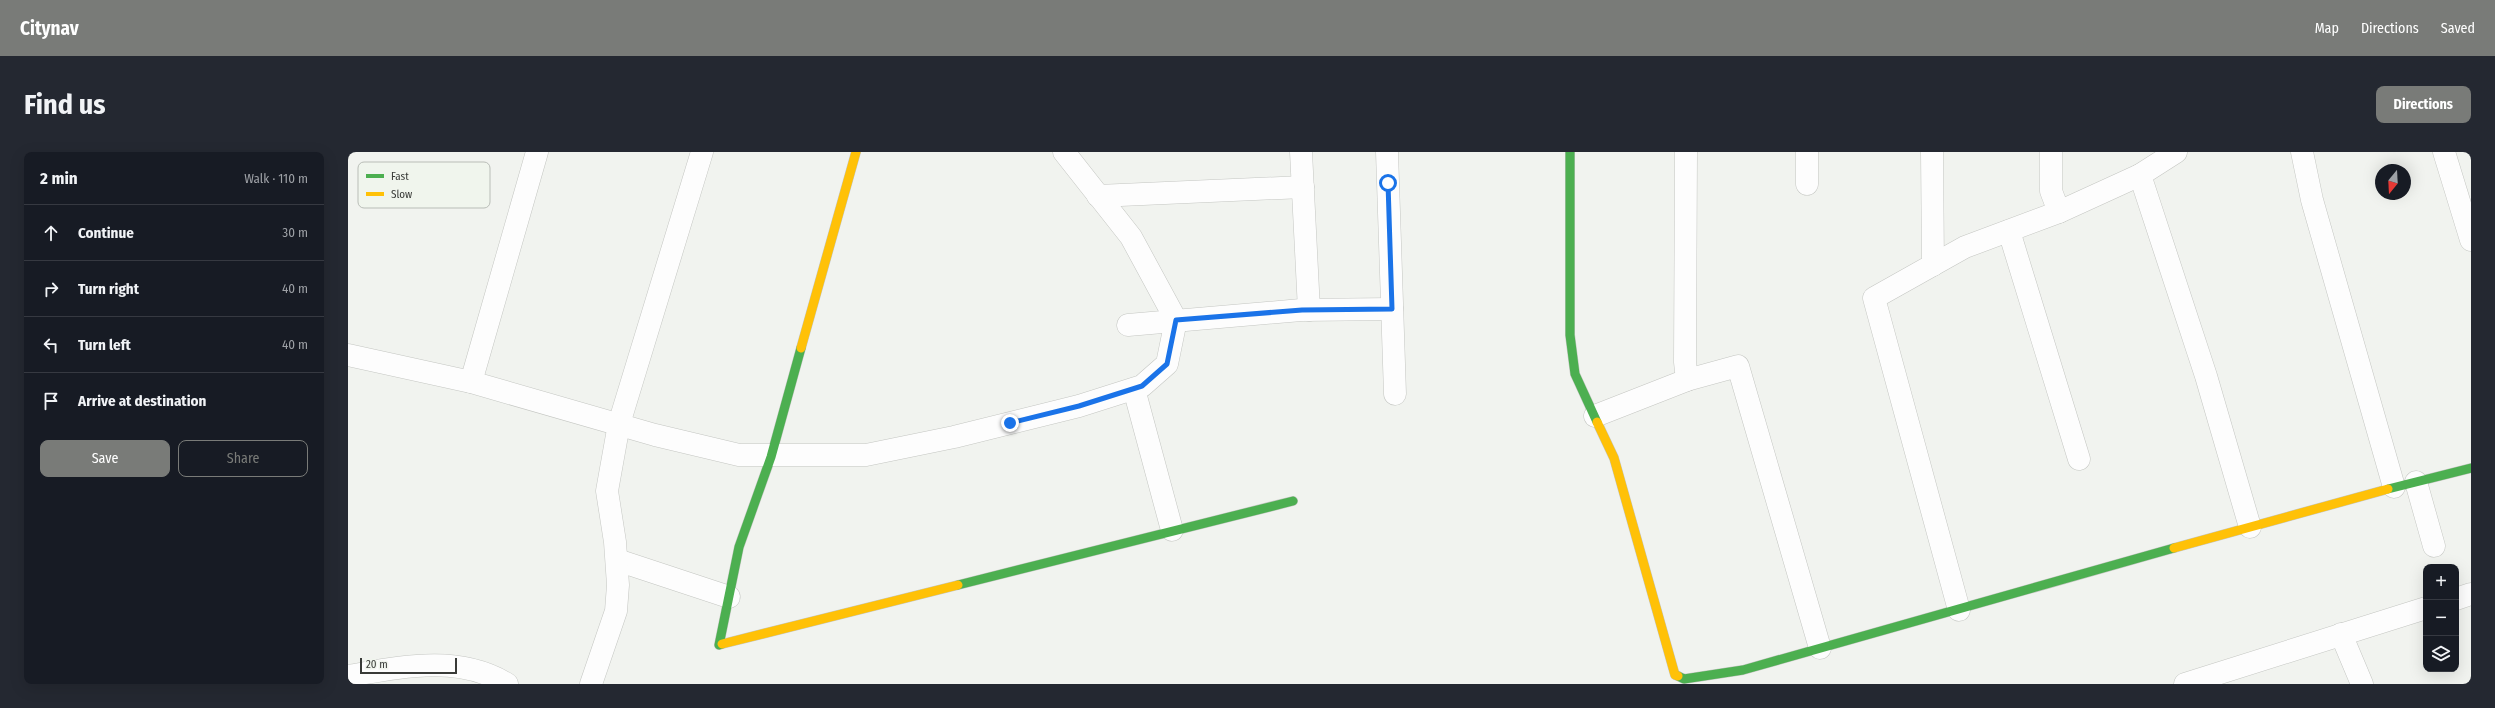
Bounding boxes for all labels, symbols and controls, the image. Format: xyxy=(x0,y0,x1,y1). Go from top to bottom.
text: Citynav xyxy=(20,17,79,40)
text: Map xyxy=(2315,20,2339,37)
text: Directions xyxy=(2361,20,2419,37)
text: Saved xyxy=(2441,20,2475,37)
button: Directions xyxy=(2376,86,2471,123)
text: Find us xyxy=(24,88,106,121)
legend xyxy=(358,162,490,208)
north arrow xyxy=(2375,164,2411,200)
text: 2 min xyxy=(40,168,78,189)
text: Fast xyxy=(391,170,409,183)
text: Walk · 110 m xyxy=(244,171,308,186)
route start xyxy=(1379,174,1397,192)
text: Slow xyxy=(391,188,412,201)
icon: ahead xyxy=(40,222,62,244)
text: Continue xyxy=(78,224,134,242)
text: 30 m xyxy=(282,225,308,240)
icon: right xyxy=(40,278,62,300)
text: Turn right xyxy=(78,280,139,298)
text: 40 m xyxy=(282,281,308,296)
icon: left xyxy=(40,334,62,356)
text: Turn left xyxy=(78,336,131,354)
text: 40 m xyxy=(282,337,308,352)
icon: arrive xyxy=(40,390,62,412)
text: Arrive at destination xyxy=(78,392,206,410)
route end xyxy=(1001,414,1019,432)
button: Save xyxy=(40,440,170,477)
button: Share xyxy=(178,440,308,477)
map controls xyxy=(2423,564,2459,672)
button: + xyxy=(2423,564,2459,600)
button: − xyxy=(2423,600,2459,636)
button: layers xyxy=(2423,636,2459,672)
scale bar xyxy=(360,656,457,675)
text: 20 m xyxy=(366,658,388,671)

